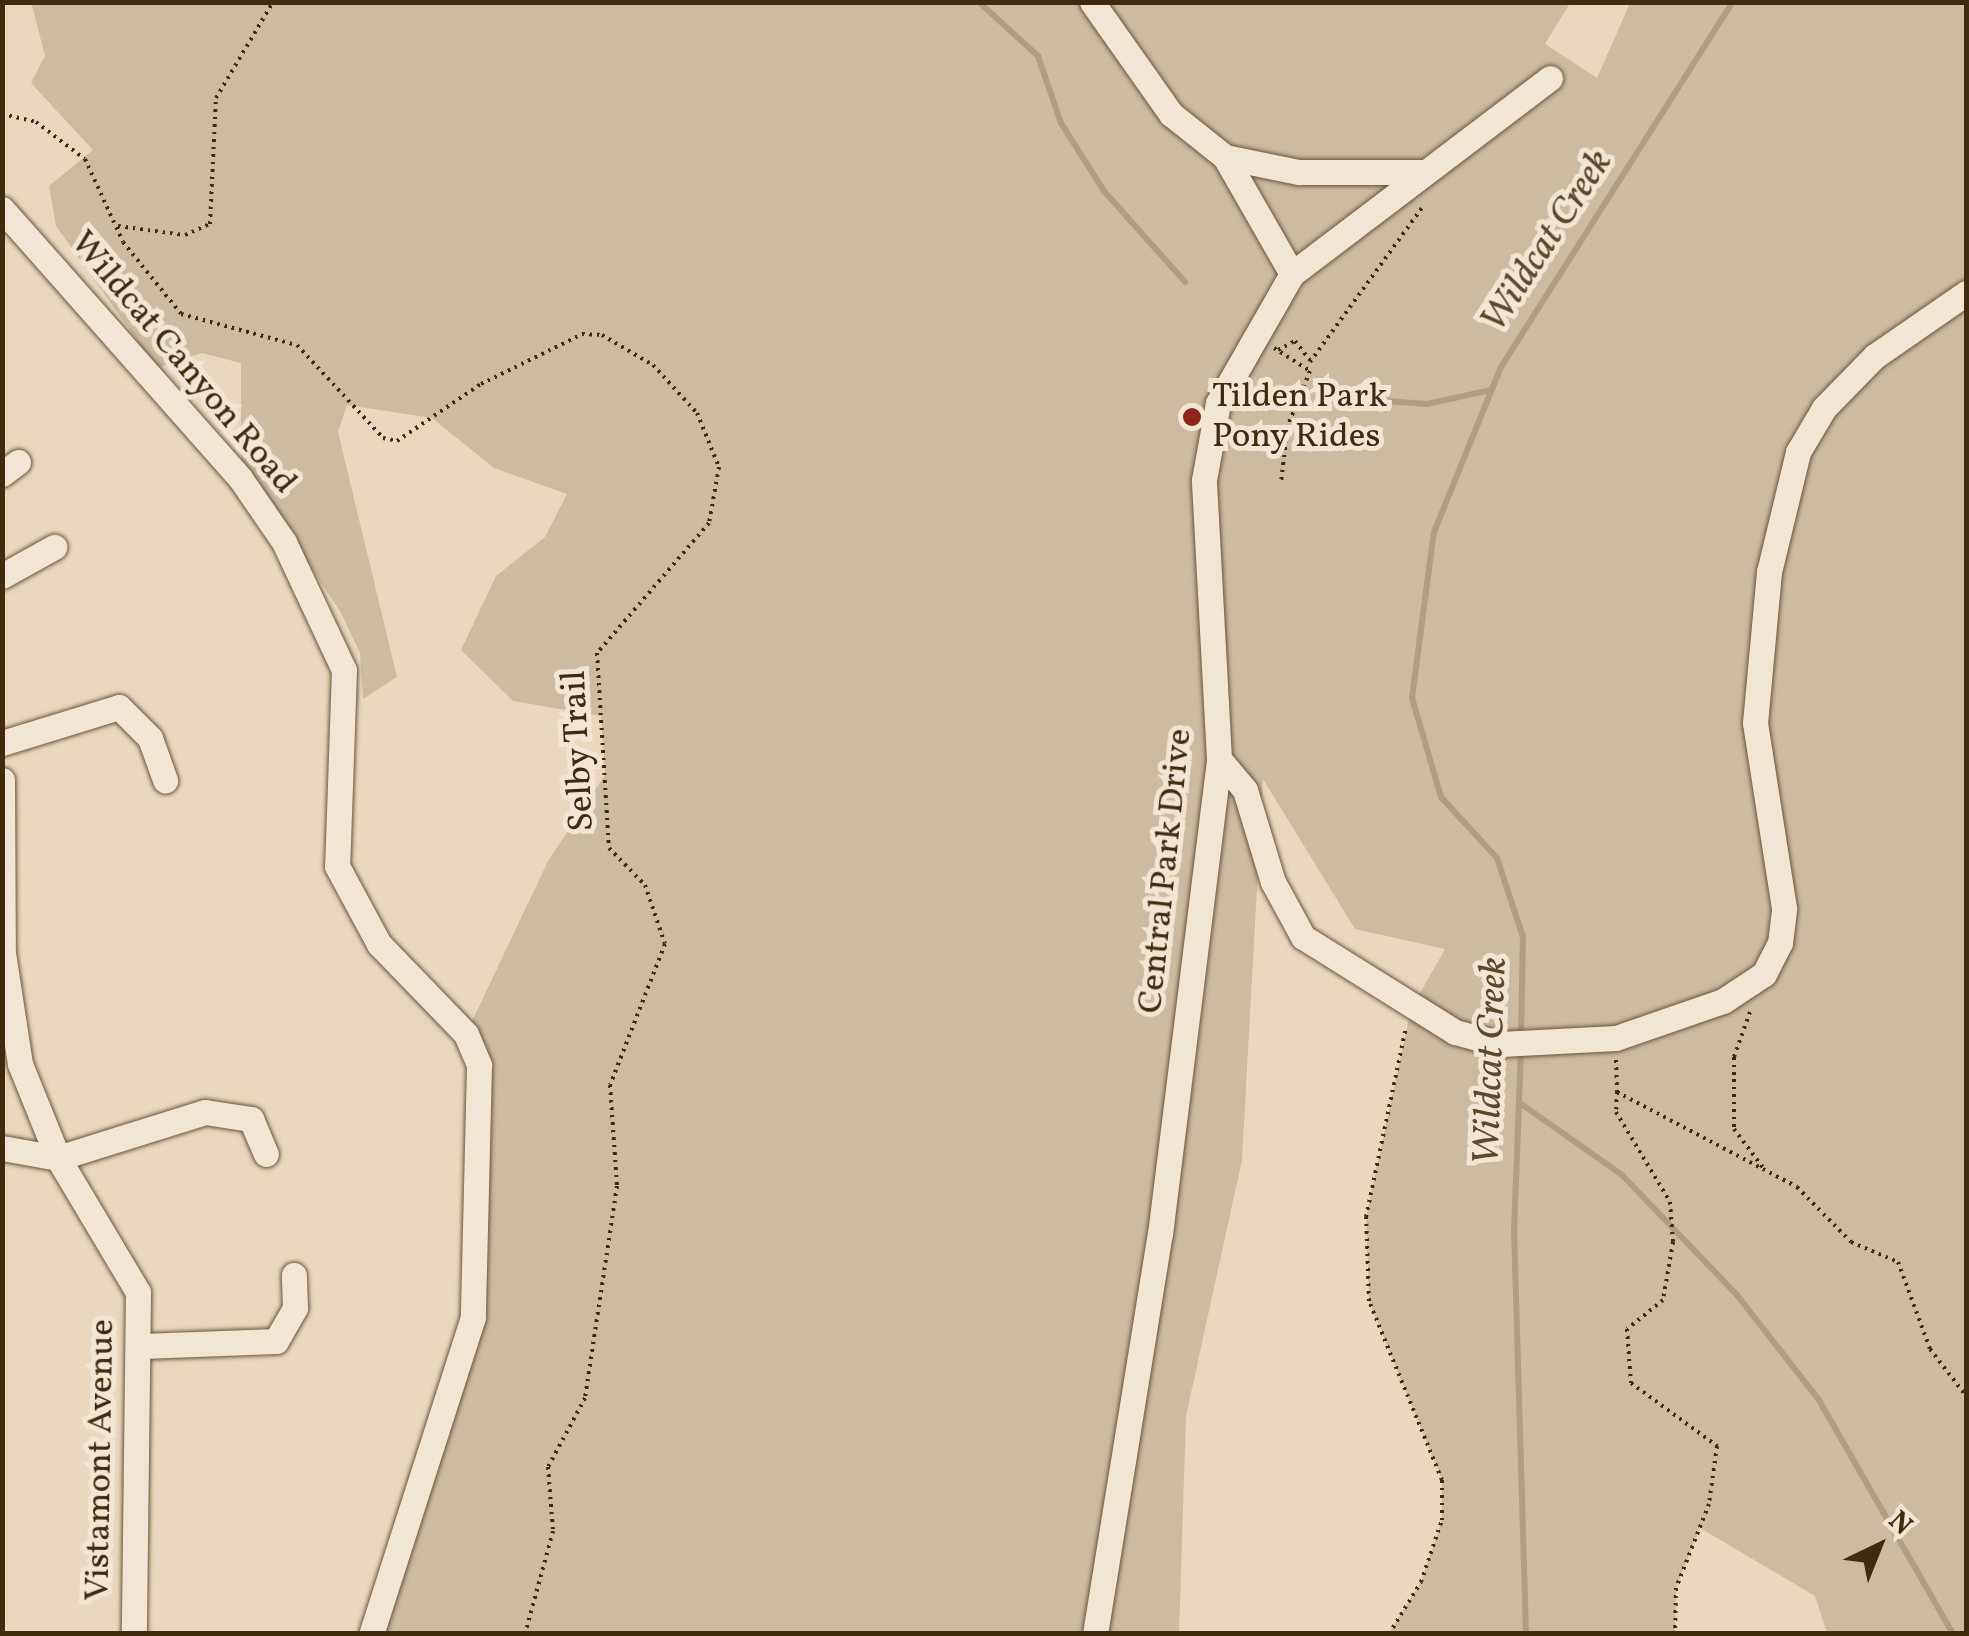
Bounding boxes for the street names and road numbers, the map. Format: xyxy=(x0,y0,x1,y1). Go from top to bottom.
street label: Wildcat Canyon Road xyxy=(61,223,305,503)
street label: Selby Trail xyxy=(554,668,604,834)
street label: Central Park Drive xyxy=(1130,727,1202,1015)
street label: Vistamont Avenue xyxy=(78,1319,124,1601)

